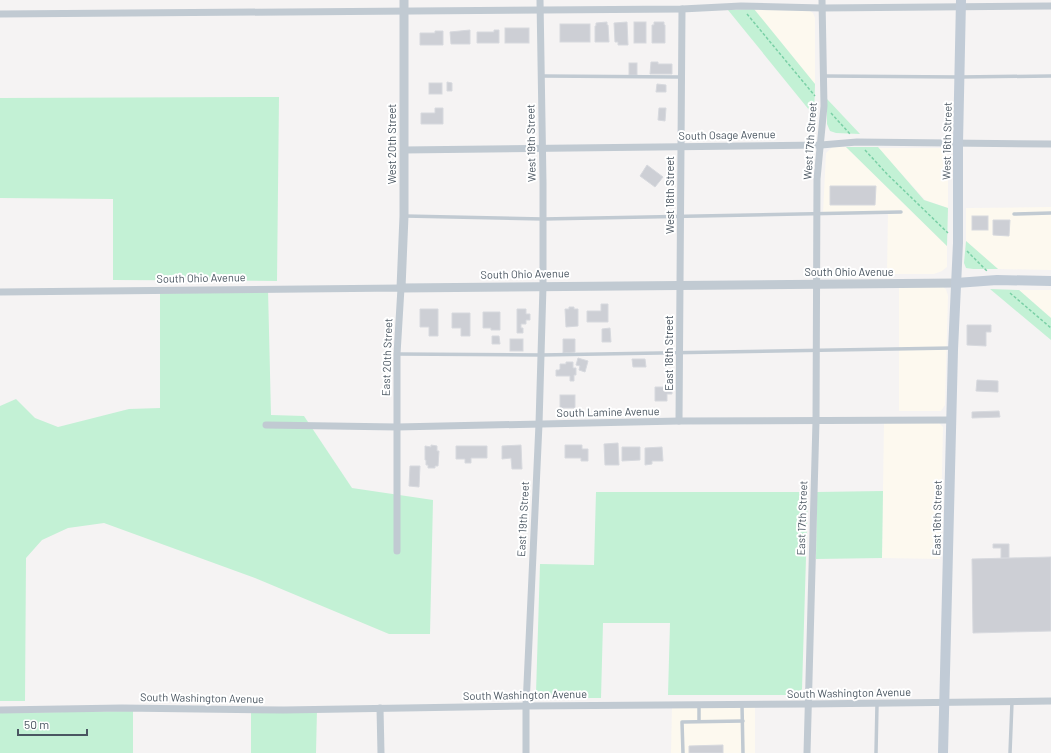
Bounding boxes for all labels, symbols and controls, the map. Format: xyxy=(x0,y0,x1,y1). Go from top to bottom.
street label: West 17th Street xyxy=(800,102,819,180)
street label: West 16th Street xyxy=(939,102,954,180)
street label: West 20th Street xyxy=(385,104,398,184)
street label: West 19th Street xyxy=(523,104,538,182)
street label: South Osage Avenue xyxy=(678,127,776,142)
street label: West 18th Street xyxy=(663,156,676,234)
street label: South Ohio Avenue xyxy=(804,265,894,278)
street label: South Ohio Avenue xyxy=(480,266,570,281)
street label: South Ohio Avenue xyxy=(156,270,246,285)
street label: East 18th Street xyxy=(662,315,675,391)
street label: East 20th Street xyxy=(379,318,394,396)
street label: South Lamine Avenue xyxy=(556,404,660,419)
street label: East 17th Street xyxy=(794,480,809,556)
street label: East 16th Street xyxy=(929,480,944,556)
street label: East 19th Street xyxy=(514,481,531,557)
street label: South Washington Avenue xyxy=(787,685,911,700)
street label: South Washington Avenue xyxy=(463,687,587,702)
street label: South Washington Avenue xyxy=(140,690,264,705)
scale bar xyxy=(18,711,87,737)
text: 50 m xyxy=(24,717,49,731)

